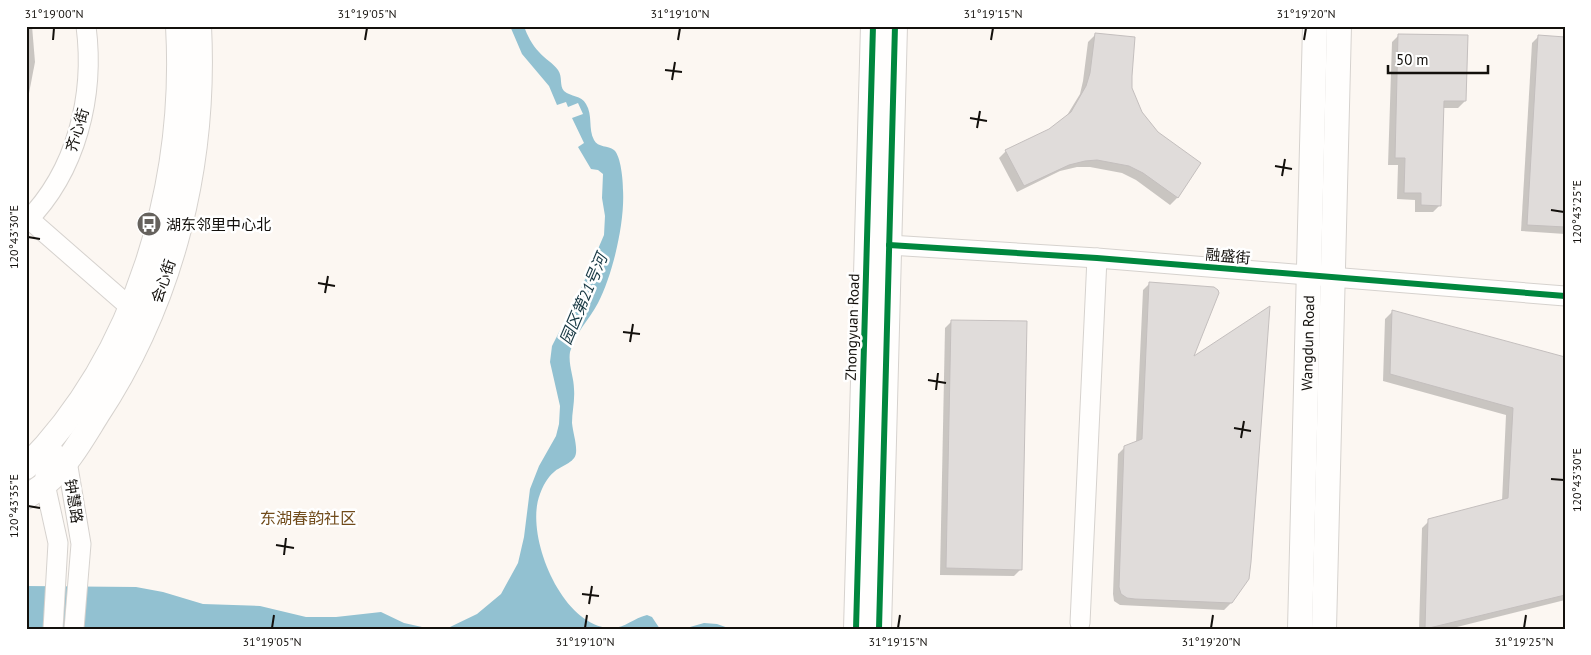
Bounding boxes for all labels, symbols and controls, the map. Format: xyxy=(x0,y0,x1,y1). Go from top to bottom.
text: 31°19'00"N xyxy=(24,6,84,21)
text: 31°19'05"N xyxy=(337,6,397,21)
text: 31°19'10"N xyxy=(650,6,710,21)
text: 31°19'15"N xyxy=(963,6,1023,21)
text: 31°19'20"N xyxy=(1276,6,1336,21)
scale bar xyxy=(1388,42,1488,74)
text: 50 m xyxy=(1396,50,1429,69)
street label: 齐心街 xyxy=(61,106,93,154)
text: 120°43'25"E xyxy=(1569,180,1584,244)
text: 120°43'30"E xyxy=(6,205,21,269)
bus stop icon: 湖东邻里中心北 xyxy=(136,211,162,237)
place label: 湖东邻里中心北 xyxy=(166,215,271,234)
street label: 融盛街 xyxy=(1205,245,1251,267)
water label: 园区第21号河 xyxy=(555,248,612,347)
street label: 会心街 xyxy=(147,257,179,305)
street label: Zhongyuan Road xyxy=(841,273,863,381)
street label: Wangdun Road xyxy=(1296,295,1318,391)
text: 120°43'30"E xyxy=(1569,448,1584,512)
text: 120°43'35"E xyxy=(6,474,21,538)
street label: 钟慧路 xyxy=(61,477,87,525)
district label: 东湖春韵社区 xyxy=(260,508,356,528)
text: 31°19'05"N xyxy=(242,634,302,649)
text: 31°19'10"N xyxy=(555,634,615,649)
text: 31°19'15"N xyxy=(868,634,928,649)
text: 31°19'20"N xyxy=(1181,634,1241,649)
text: 31°19'25"N xyxy=(1494,634,1554,649)

